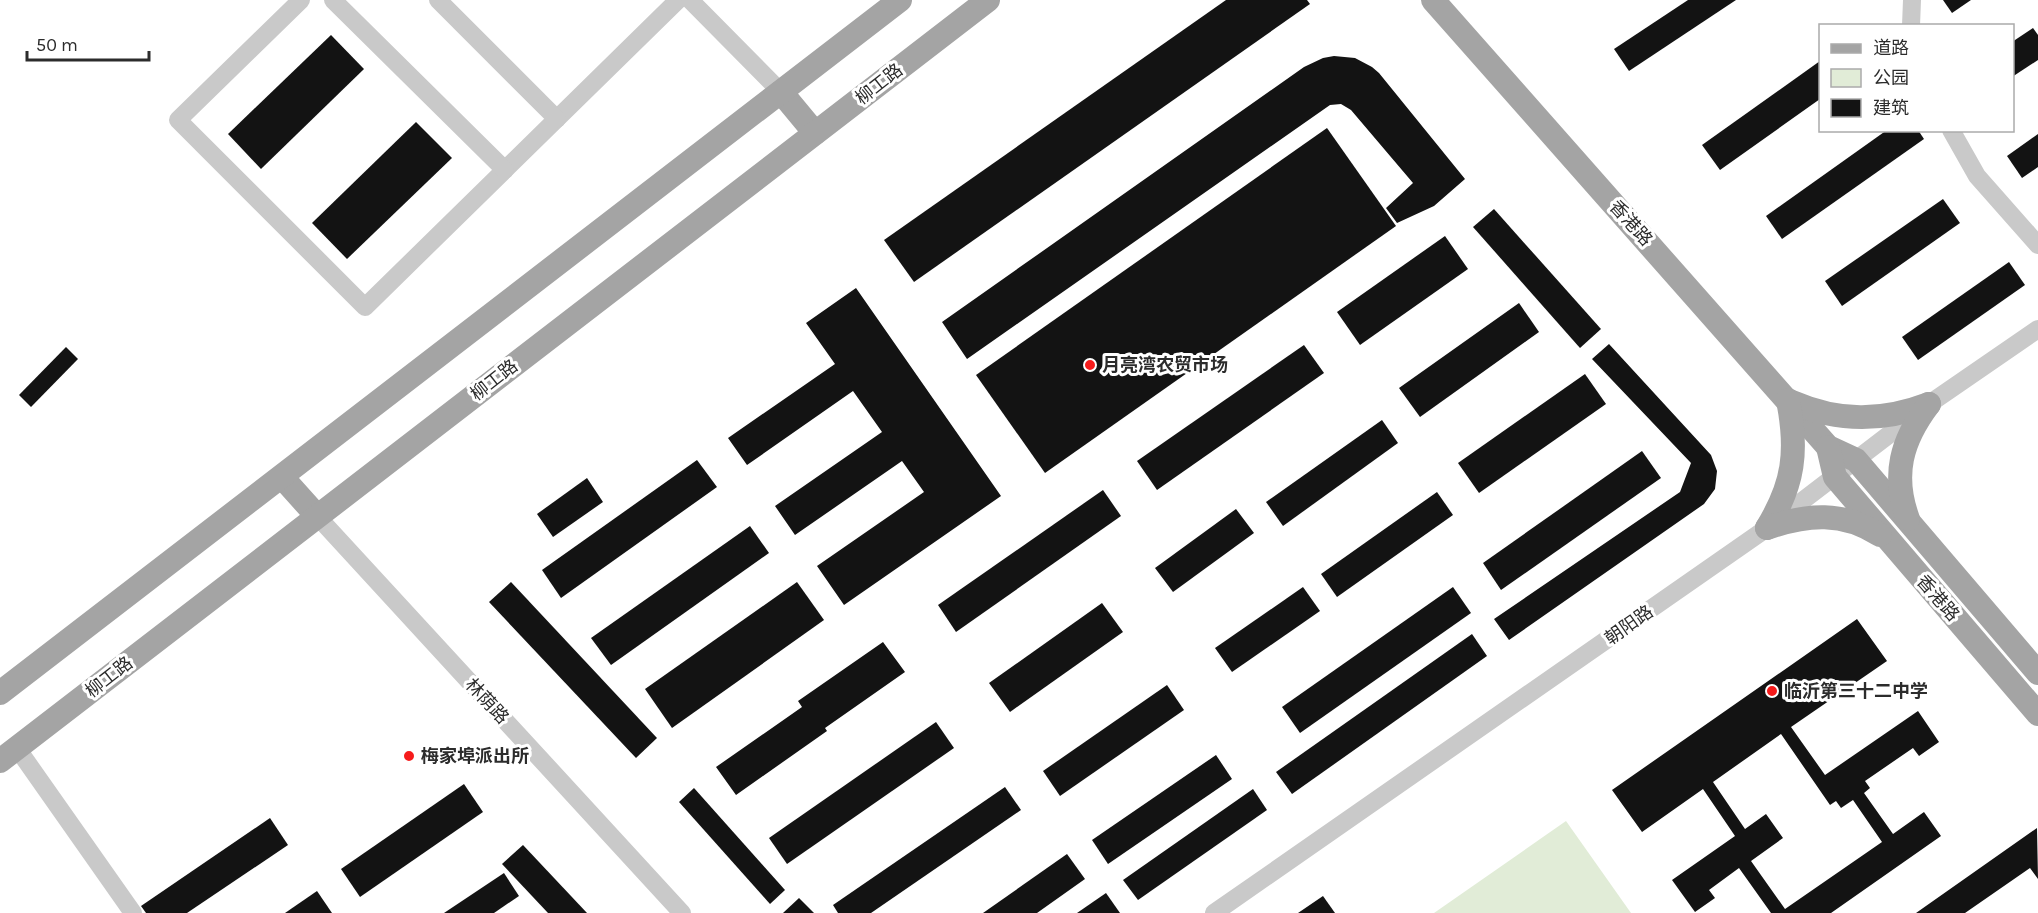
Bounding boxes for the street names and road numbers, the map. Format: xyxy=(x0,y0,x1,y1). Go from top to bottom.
street label: 柳工路 xyxy=(851,59,907,109)
street label: 香港路 xyxy=(1605,196,1657,250)
street label: 柳工路 xyxy=(466,355,522,405)
street label: 香港路 xyxy=(1912,570,1964,626)
street label: 朝阳路 xyxy=(1601,601,1657,649)
street label: 柳工路 xyxy=(81,652,137,702)
street label: 林荫路 xyxy=(461,674,513,728)

